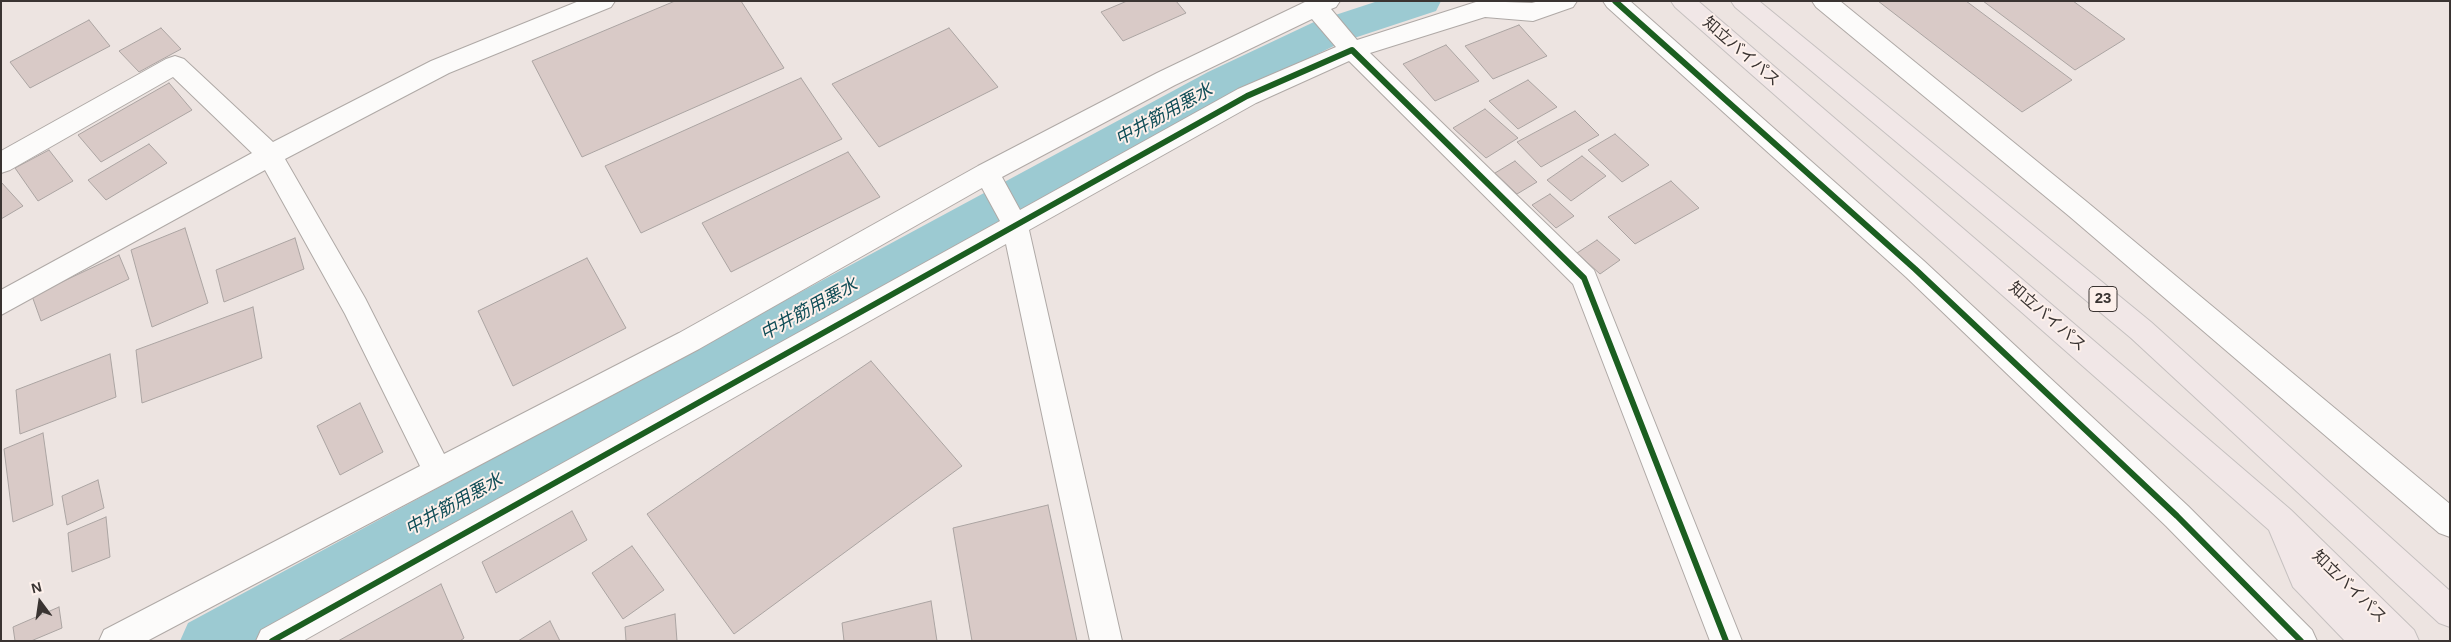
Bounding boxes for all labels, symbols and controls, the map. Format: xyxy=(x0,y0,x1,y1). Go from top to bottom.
street label: 知立バイパス xyxy=(1698,13,1784,91)
water label: 中井筋用悪水 xyxy=(1112,79,1216,151)
water label: 中井筋用悪水 xyxy=(757,274,861,346)
street label: 知立バイパス xyxy=(2004,278,2090,356)
road number: 23 xyxy=(2089,286,2117,312)
water label: 中井筋用悪水 xyxy=(402,469,506,541)
street label: 知立バイパス xyxy=(2308,547,2390,627)
north arrow xyxy=(15,577,65,627)
text: N xyxy=(30,578,43,596)

